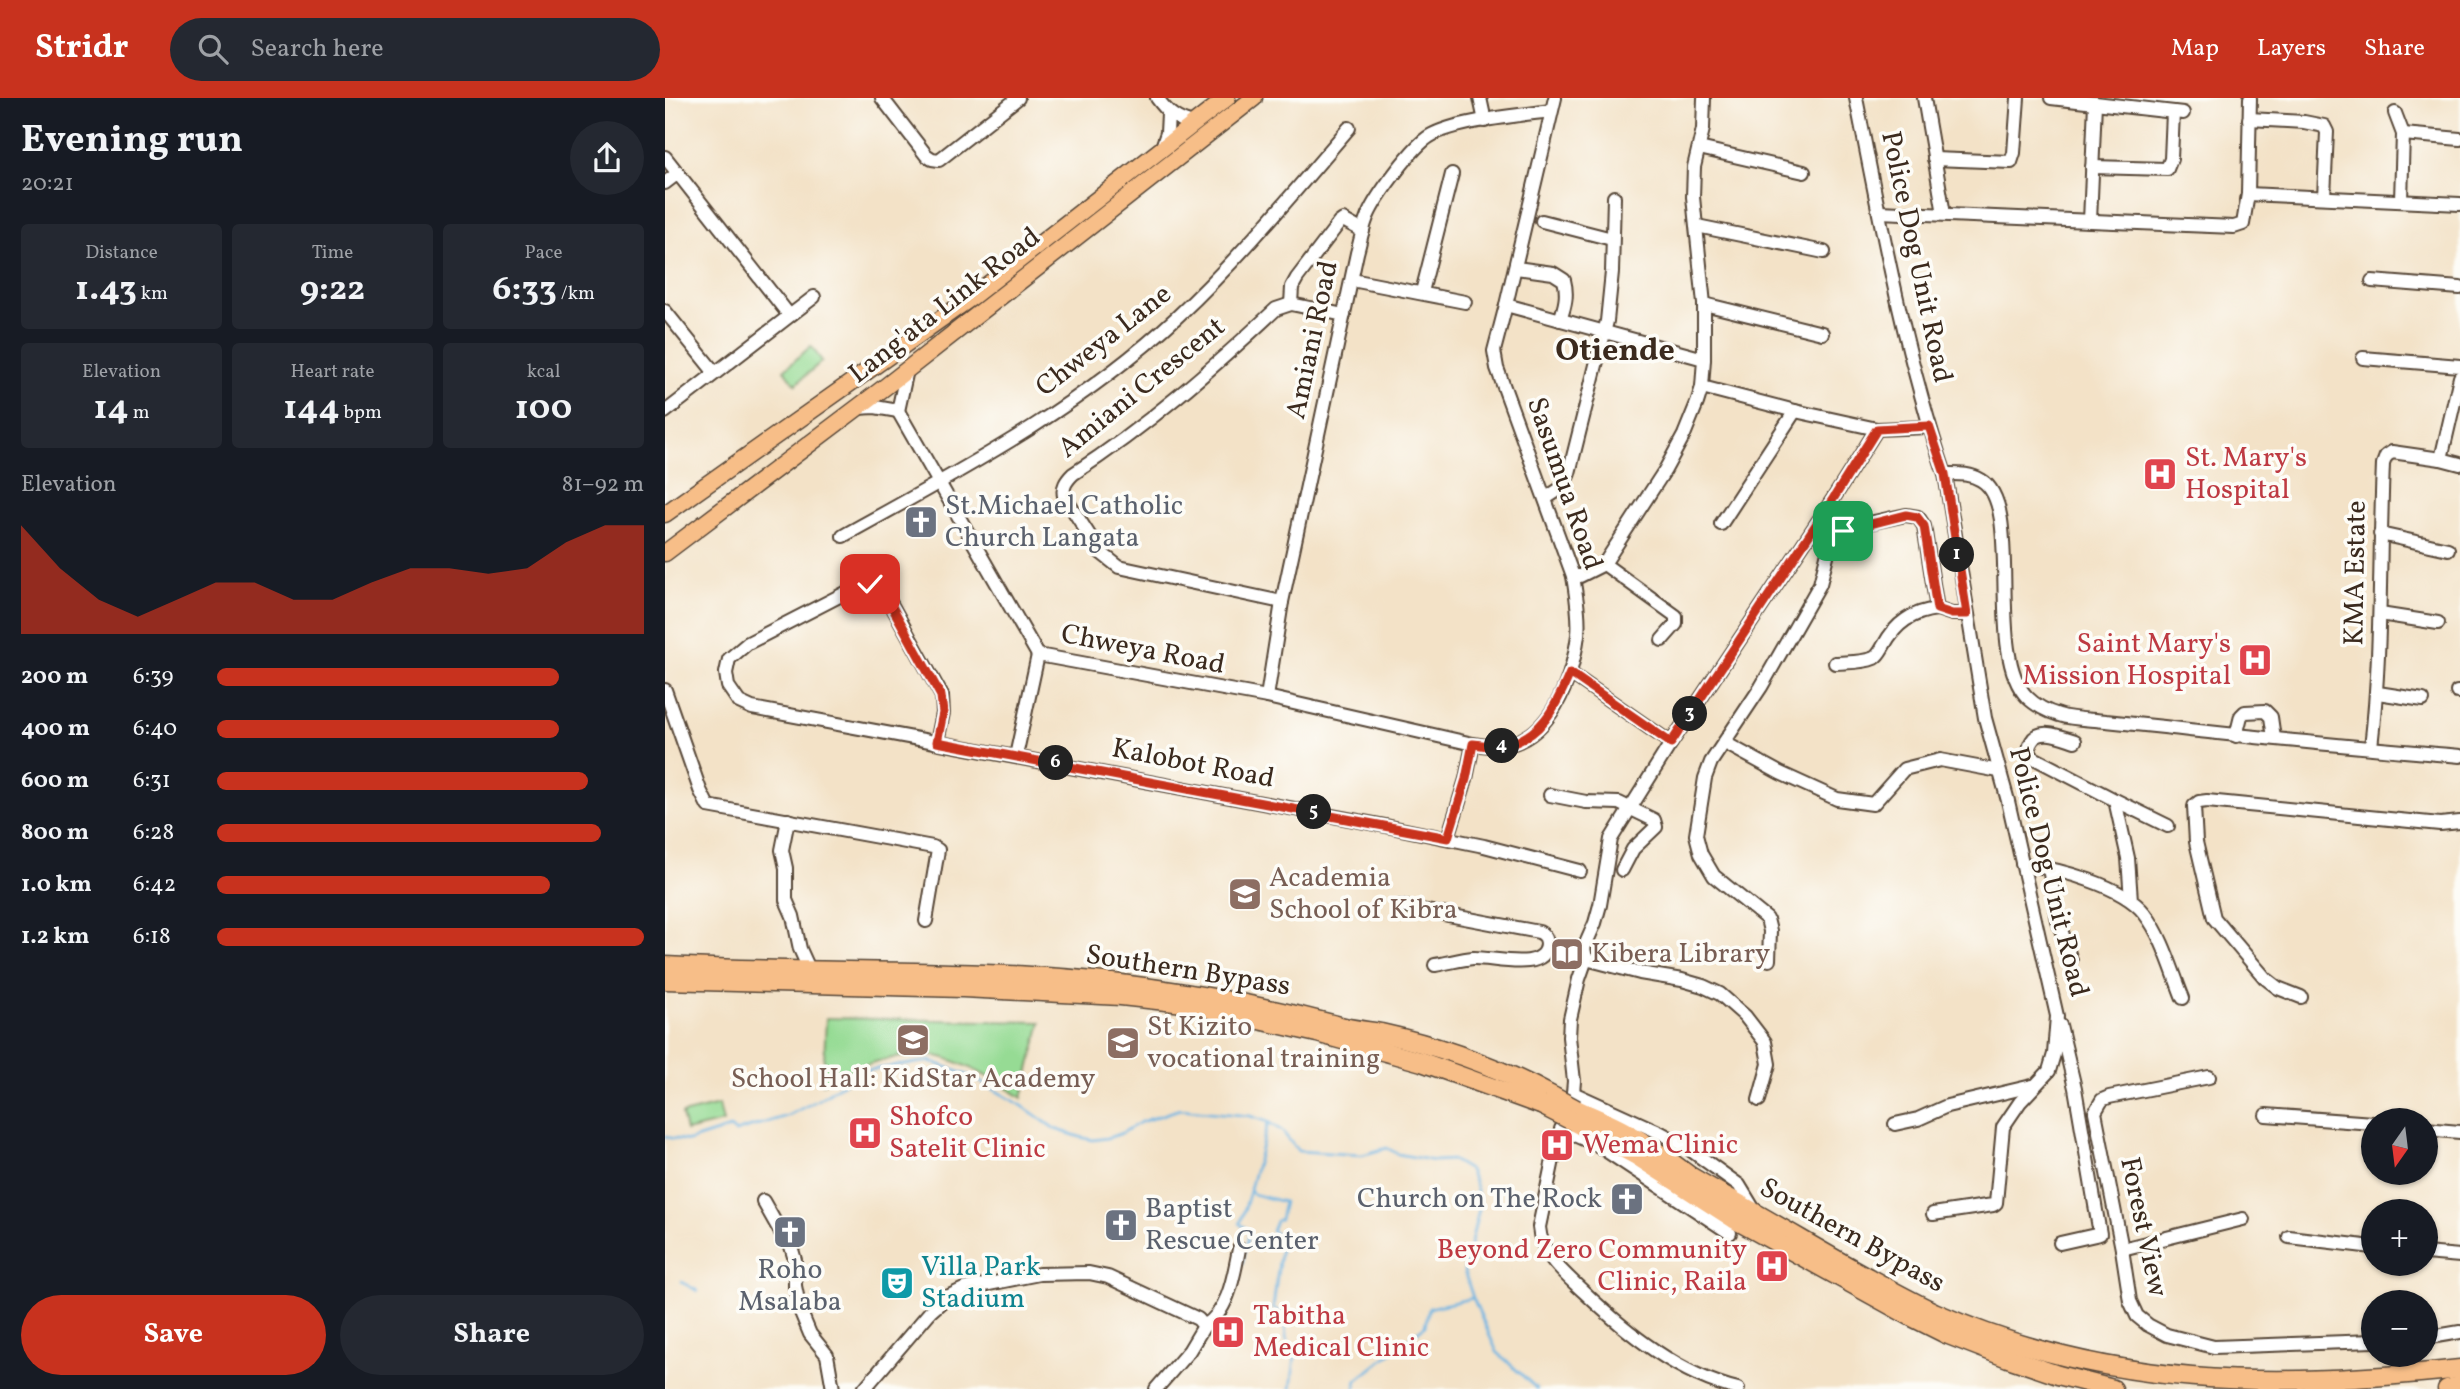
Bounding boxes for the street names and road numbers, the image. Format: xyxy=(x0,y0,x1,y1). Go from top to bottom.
street label: Police Dog Unit Road xyxy=(1870,128,1962,386)
street label: Lang'ata Link Road xyxy=(841,219,1049,393)
street label: Amiani Road xyxy=(1277,257,1349,423)
street label: Chweya Lane xyxy=(1028,276,1180,406)
street label: Amiani Crescent xyxy=(1050,308,1234,468)
street label: Sasumua Road xyxy=(1516,392,1612,576)
street label: KMA Estate xyxy=(2335,500,2377,646)
street label: Chweya Road xyxy=(1058,615,1228,685)
street label: Kalobot Road xyxy=(1108,729,1278,799)
street label: Police Dog Unit Road xyxy=(1998,743,2098,1001)
street label: Southern Bypass xyxy=(1083,936,1293,1006)
street label: Forest View xyxy=(2109,1154,2177,1301)
street label: Southern Bypass xyxy=(1752,1169,1952,1303)

